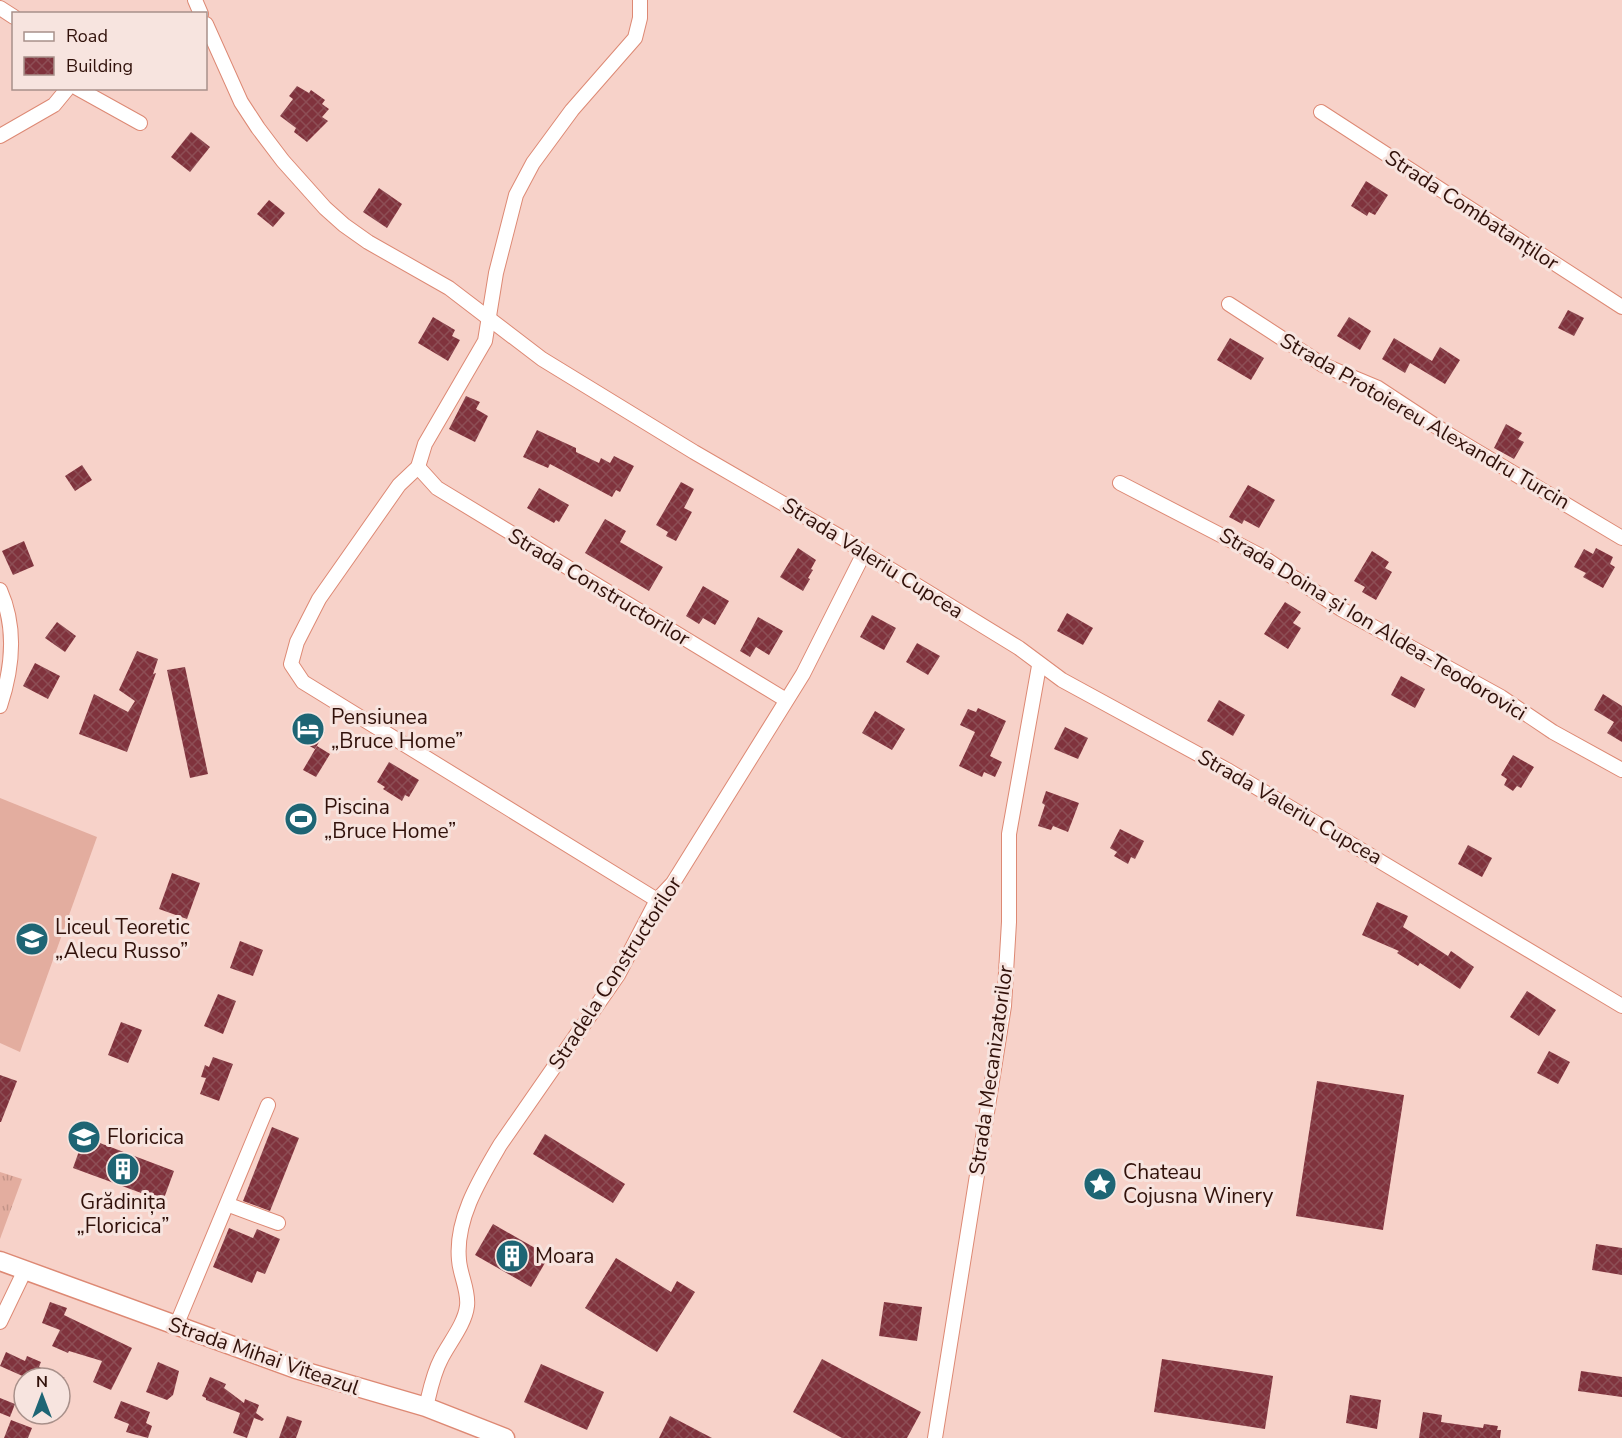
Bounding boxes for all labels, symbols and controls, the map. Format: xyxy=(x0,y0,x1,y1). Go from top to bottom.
legend xyxy=(12,12,207,90)
text: Road xyxy=(66,24,108,48)
text: Building xyxy=(66,54,133,78)
street label: Strada Combatanților xyxy=(1380,143,1565,277)
street label: Strada Protoiereu Alexandru Turcin xyxy=(1275,326,1575,516)
street label: Strada Valeriu Cupcea xyxy=(777,491,969,625)
street label: Strada Doina și Ion Aldea-Teodorovici xyxy=(1214,521,1532,727)
street label: Strada Constructorilor xyxy=(503,522,696,653)
place label: Pensiunea „Bruce Home” xyxy=(331,703,463,755)
hotel icon: Pensiunea „Bruce Home” xyxy=(290,711,326,747)
street label: Strada Valeriu Cupcea xyxy=(1193,743,1387,871)
place label: Piscina „Bruce Home” xyxy=(324,793,456,845)
sports icon: Piscina „Bruce Home” xyxy=(283,801,319,837)
street label: Stradela Constructorilor xyxy=(542,871,688,1075)
place label: Liceul Teoretic „Alecu Russo” xyxy=(55,913,190,965)
school or university icon: Liceul Teoretic „Alecu Russo” xyxy=(14,921,50,957)
street label: Strada Mecanizatorilor xyxy=(962,963,1020,1177)
school or university icon: Floricica xyxy=(66,1119,102,1155)
place label: Floricica xyxy=(107,1123,184,1151)
building icon: Grădinița „Floricica” xyxy=(105,1151,141,1187)
place label: Chateau Cojusna Winery xyxy=(1123,1158,1274,1210)
place icon: Chateau Cojusna Winery xyxy=(1082,1166,1118,1202)
place label: Grădinița „Floricica” xyxy=(76,1188,170,1240)
building icon: Moara xyxy=(494,1238,530,1274)
place label: Moara xyxy=(535,1242,594,1270)
street label: Strada Mihai Viteazul xyxy=(165,1310,364,1402)
north arrow xyxy=(12,1366,72,1426)
text: N xyxy=(36,1371,48,1393)

